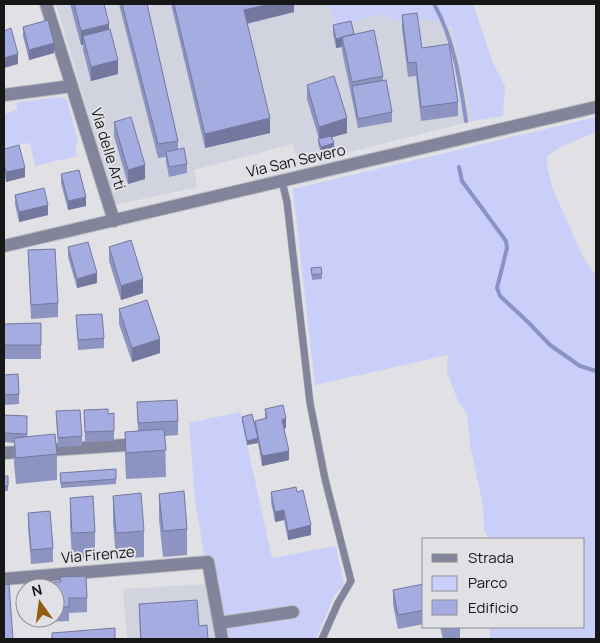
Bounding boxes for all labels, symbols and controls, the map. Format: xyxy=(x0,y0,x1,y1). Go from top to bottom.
street label: Via delle Arti xyxy=(86,105,131,192)
street label: Via San Severo xyxy=(244,139,348,182)
legend xyxy=(422,538,585,628)
street label: Via Firenze xyxy=(60,541,136,568)
text: Strada xyxy=(468,547,514,568)
text: Parco xyxy=(468,572,507,593)
north arrow xyxy=(15,578,65,628)
text: N xyxy=(30,579,44,600)
text: Edificio xyxy=(468,597,519,618)

